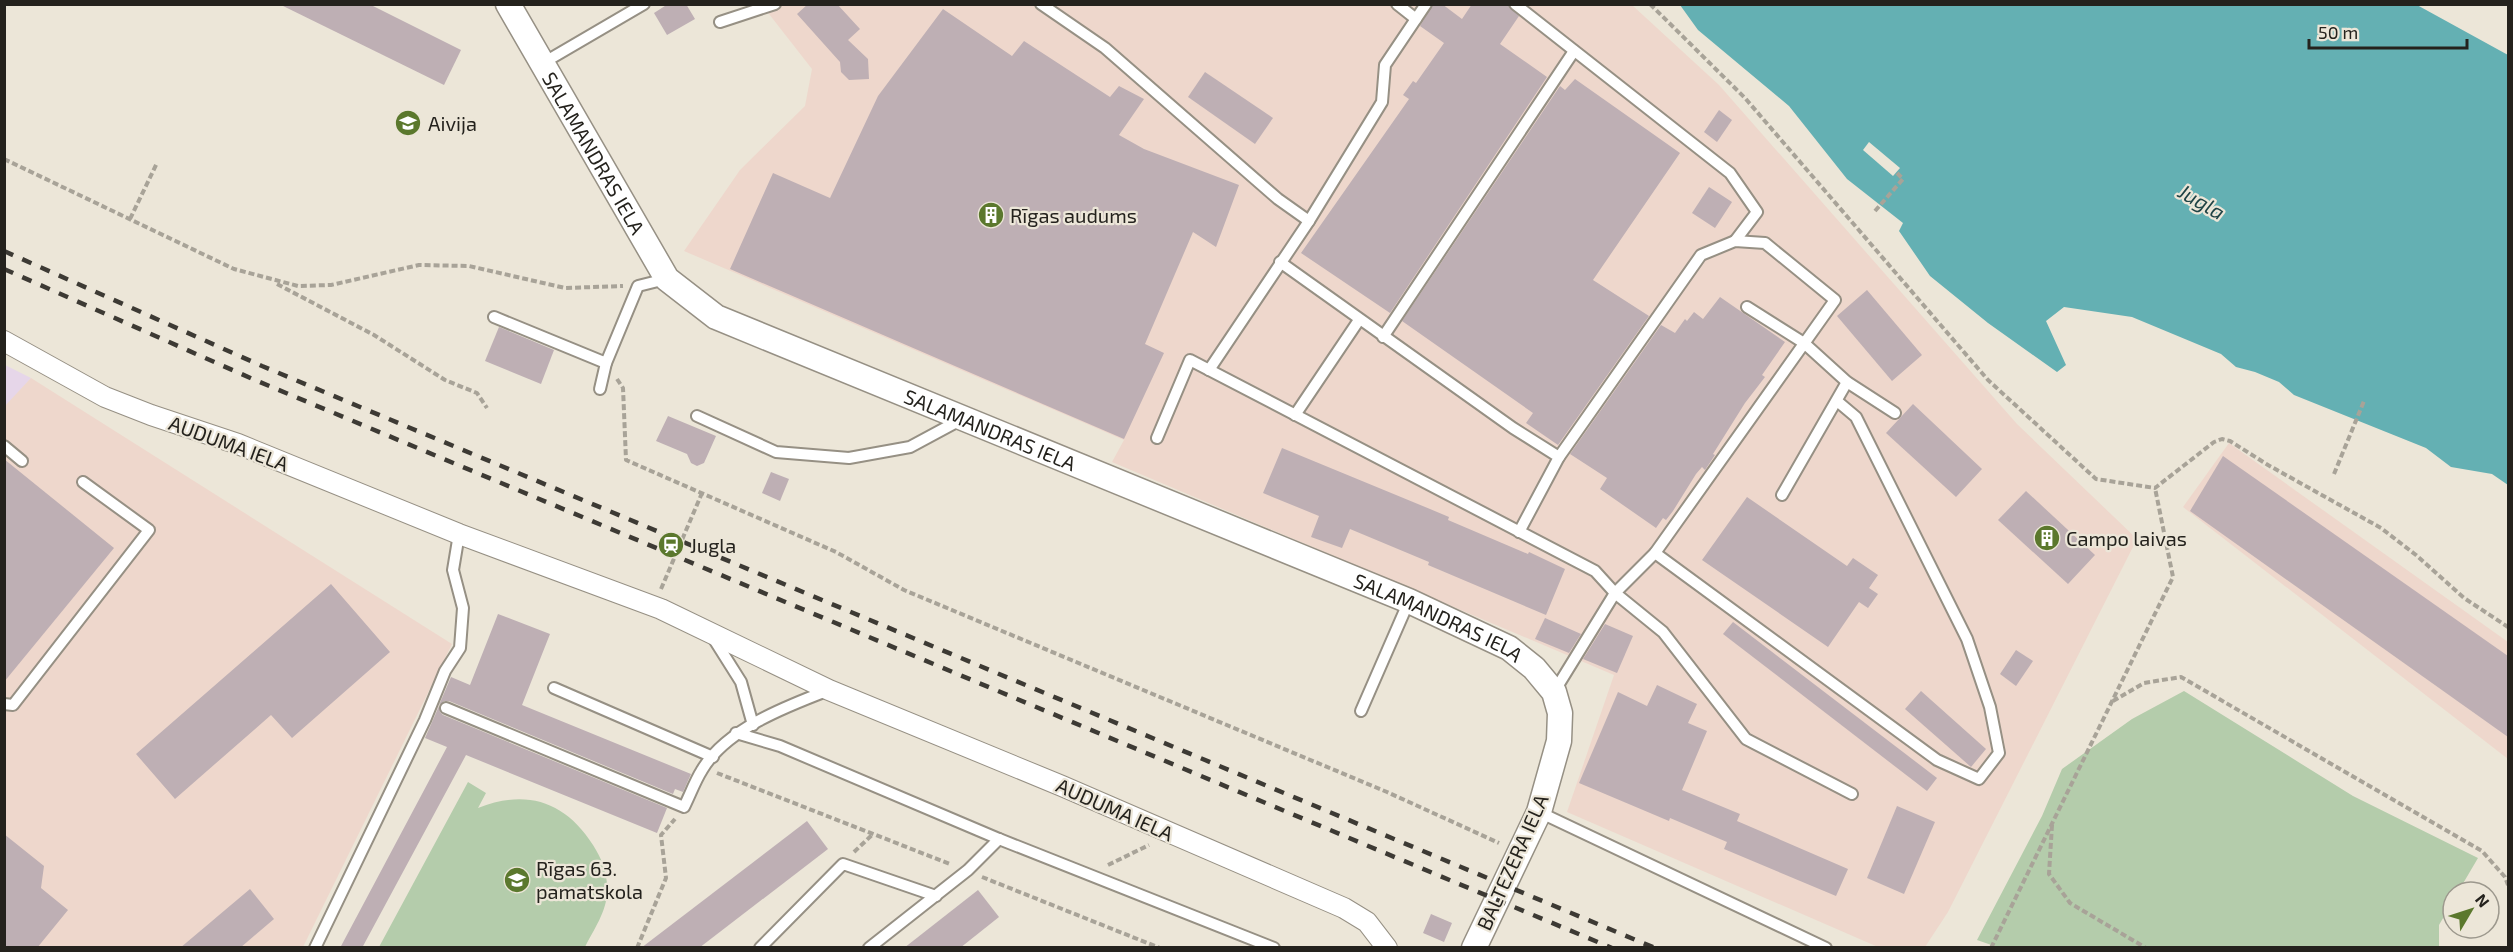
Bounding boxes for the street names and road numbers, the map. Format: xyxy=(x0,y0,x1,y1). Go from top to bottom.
street label: SALAMANDRAS IELA xyxy=(538,67,651,239)
street label: SALAMANDRAS IELA xyxy=(901,383,1080,475)
street label: AUDUMA IELA xyxy=(166,410,293,476)
street label: SALAMANDRAS IELA xyxy=(1350,568,1528,667)
street label: AUDUMA IELA xyxy=(1053,773,1178,846)
street label: BALTEZERA IELA xyxy=(1471,790,1553,934)

